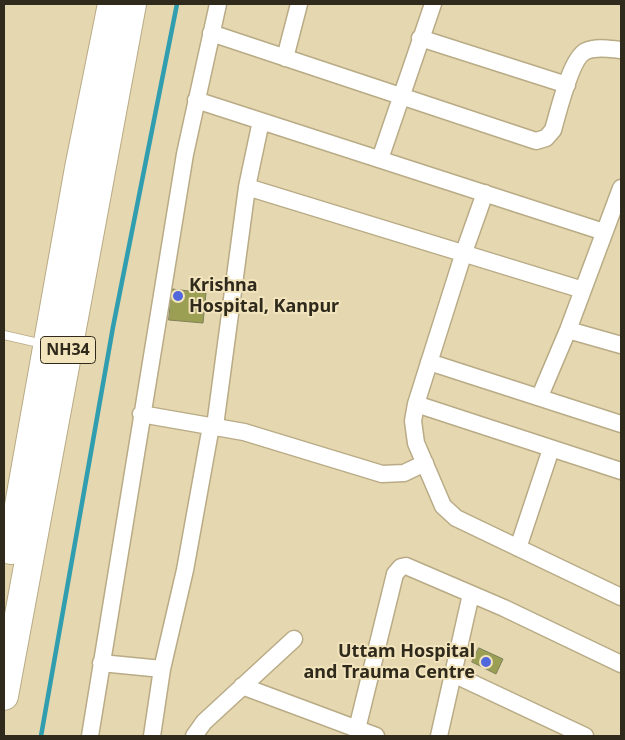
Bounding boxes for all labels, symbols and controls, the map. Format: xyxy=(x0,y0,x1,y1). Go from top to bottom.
place label: Krishna Hospital, Kanpur xyxy=(189,275,339,318)
marker: Krishna Hospital, Kanpur xyxy=(171,289,185,303)
road number: NH34 xyxy=(40,336,96,364)
place label: Uttam Hospital and Trauma Centre xyxy=(304,641,475,684)
marker: Uttam Hospital and Trauma Centre xyxy=(479,655,493,669)

